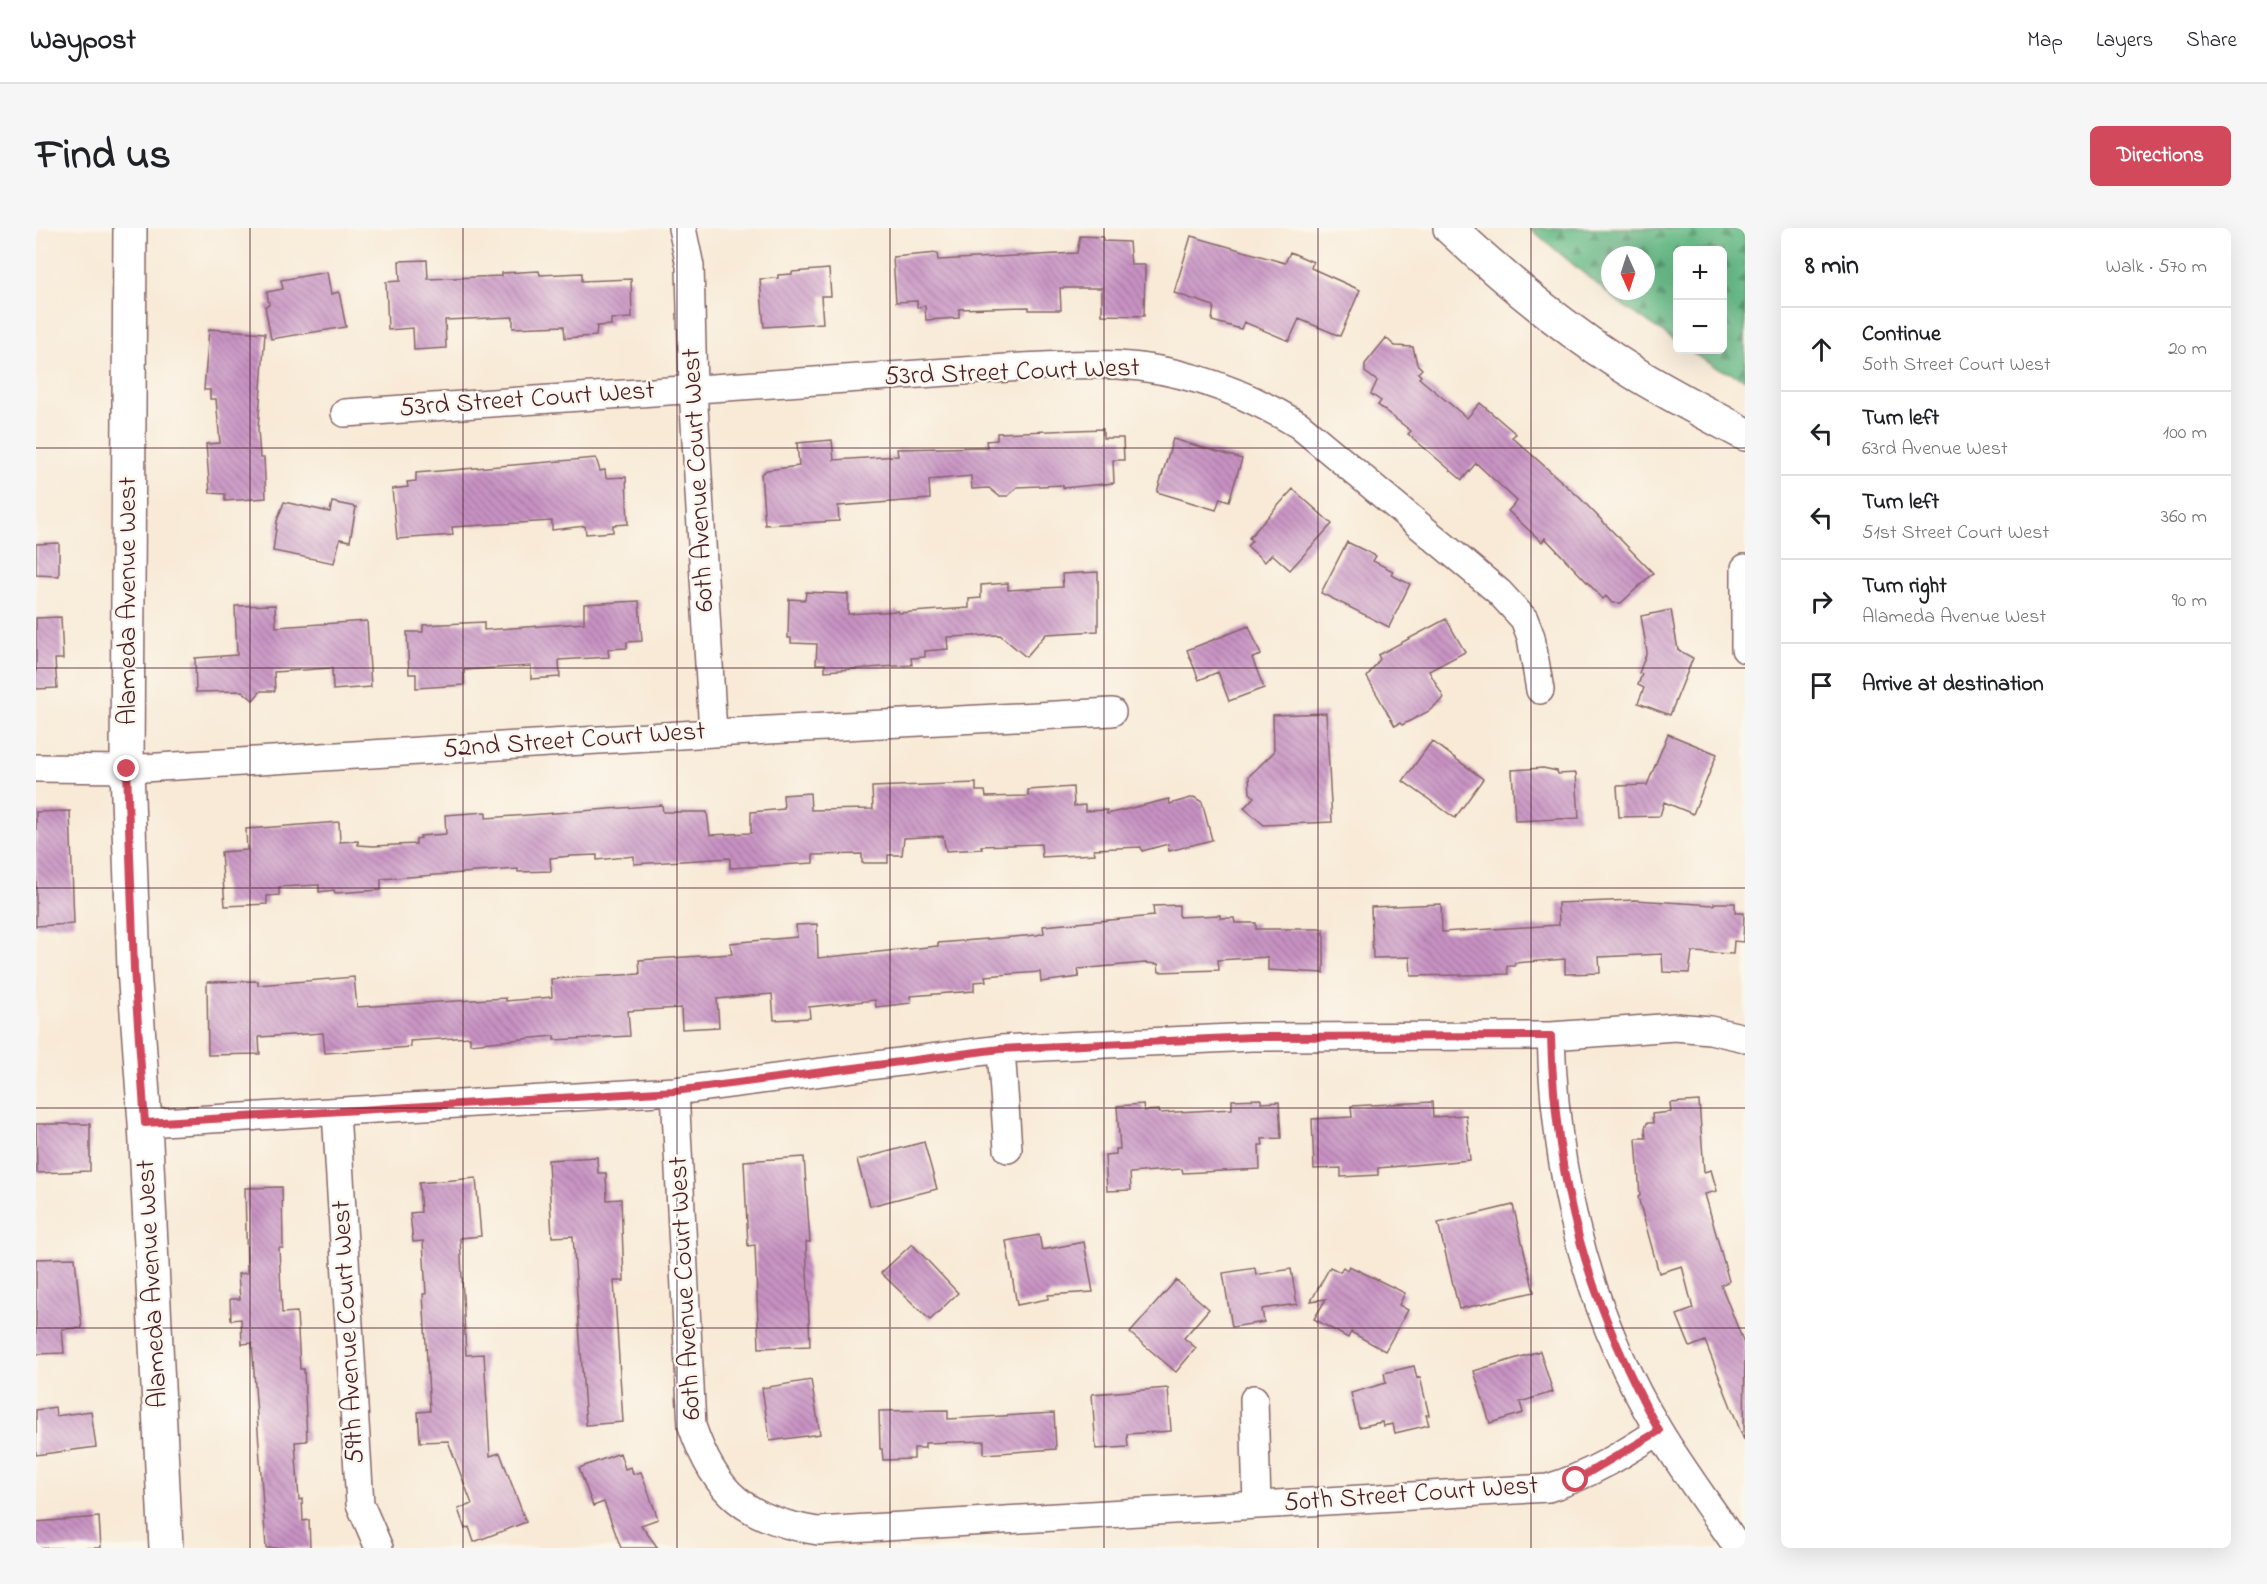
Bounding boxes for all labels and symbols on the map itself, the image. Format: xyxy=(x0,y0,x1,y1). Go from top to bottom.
north arrow xyxy=(1601,246,1655,300)
street label: 60th Avenue Court West xyxy=(673,347,725,613)
street label: 53rd Street Court West xyxy=(883,349,1141,397)
street label: 53rd Street Court West xyxy=(398,372,656,428)
street label: Alameda Avenue West xyxy=(109,477,148,725)
street label: 52nd Street Court West xyxy=(441,712,707,770)
route end xyxy=(113,755,139,781)
street label: 60th Avenue Court West xyxy=(660,1155,712,1421)
street label: Alameda Avenue West xyxy=(127,1159,179,1409)
street label: 59th Avenue Court West xyxy=(323,1199,375,1465)
route start xyxy=(1562,1466,1588,1492)
street label: 50th Street Court West xyxy=(1283,1467,1539,1523)

